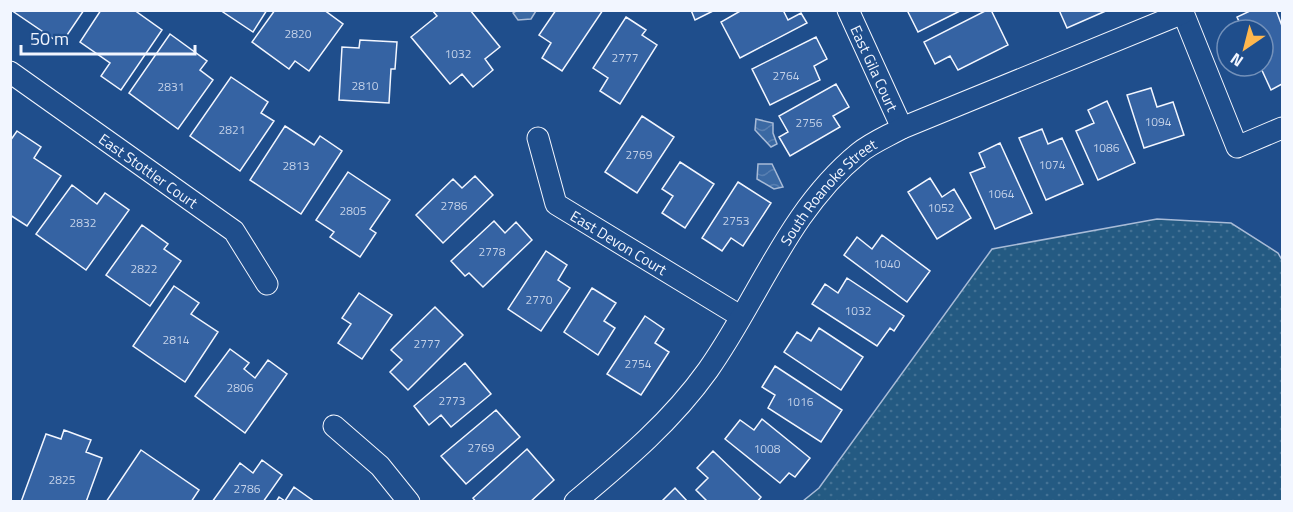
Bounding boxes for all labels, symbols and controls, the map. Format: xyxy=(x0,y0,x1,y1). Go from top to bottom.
scale bar xyxy=(21,18,195,56)
north arrow xyxy=(1215,18,1275,78)
street label: East Gila Court xyxy=(845,21,905,116)
house number: 2820 xyxy=(285,24,312,43)
text: 50 m xyxy=(30,25,69,52)
house number: 1032 xyxy=(445,44,471,63)
text: N xyxy=(1225,47,1248,73)
house number: 2777 xyxy=(612,48,638,67)
house number: 2764 xyxy=(773,66,800,85)
house number: 2810 xyxy=(352,76,379,95)
house number: 2831 xyxy=(158,77,184,96)
house number: 1094 xyxy=(1145,112,1172,131)
house number: 2756 xyxy=(796,113,823,132)
house number: 2821 xyxy=(219,120,245,139)
street label: East Stottler Court xyxy=(94,127,204,214)
street label: South Roanoke Street xyxy=(774,132,881,250)
house number: 1086 xyxy=(1093,138,1120,157)
house number: 2769 xyxy=(626,145,653,164)
house number: 1074 xyxy=(1039,155,1066,174)
house number: 2813 xyxy=(283,156,309,175)
house number: 1064 xyxy=(988,184,1015,203)
house number: 2786 xyxy=(441,196,468,215)
house number: 1052 xyxy=(928,198,954,217)
house number: 2805 xyxy=(340,201,367,220)
street label: East Devon Court xyxy=(566,204,672,281)
house number: 2753 xyxy=(723,211,749,230)
house number: 2832 xyxy=(70,213,96,232)
house number: 2778 xyxy=(479,242,506,261)
house number: 1040 xyxy=(874,254,901,273)
house number: 2822 xyxy=(131,259,157,278)
house number: 2770 xyxy=(526,290,553,309)
house number: 1032 xyxy=(845,301,871,320)
house number: 2814 xyxy=(163,330,190,349)
house number: 2777 xyxy=(414,334,440,353)
house number: 2754 xyxy=(625,354,652,373)
house number: 2806 xyxy=(227,378,254,397)
house number: 2773 xyxy=(439,391,465,410)
house number: 1016 xyxy=(787,392,814,411)
house number: 2769 xyxy=(468,438,495,457)
house number: 1008 xyxy=(754,439,781,458)
house number: 2825 xyxy=(49,470,76,489)
house number: 2786 xyxy=(234,479,261,498)

